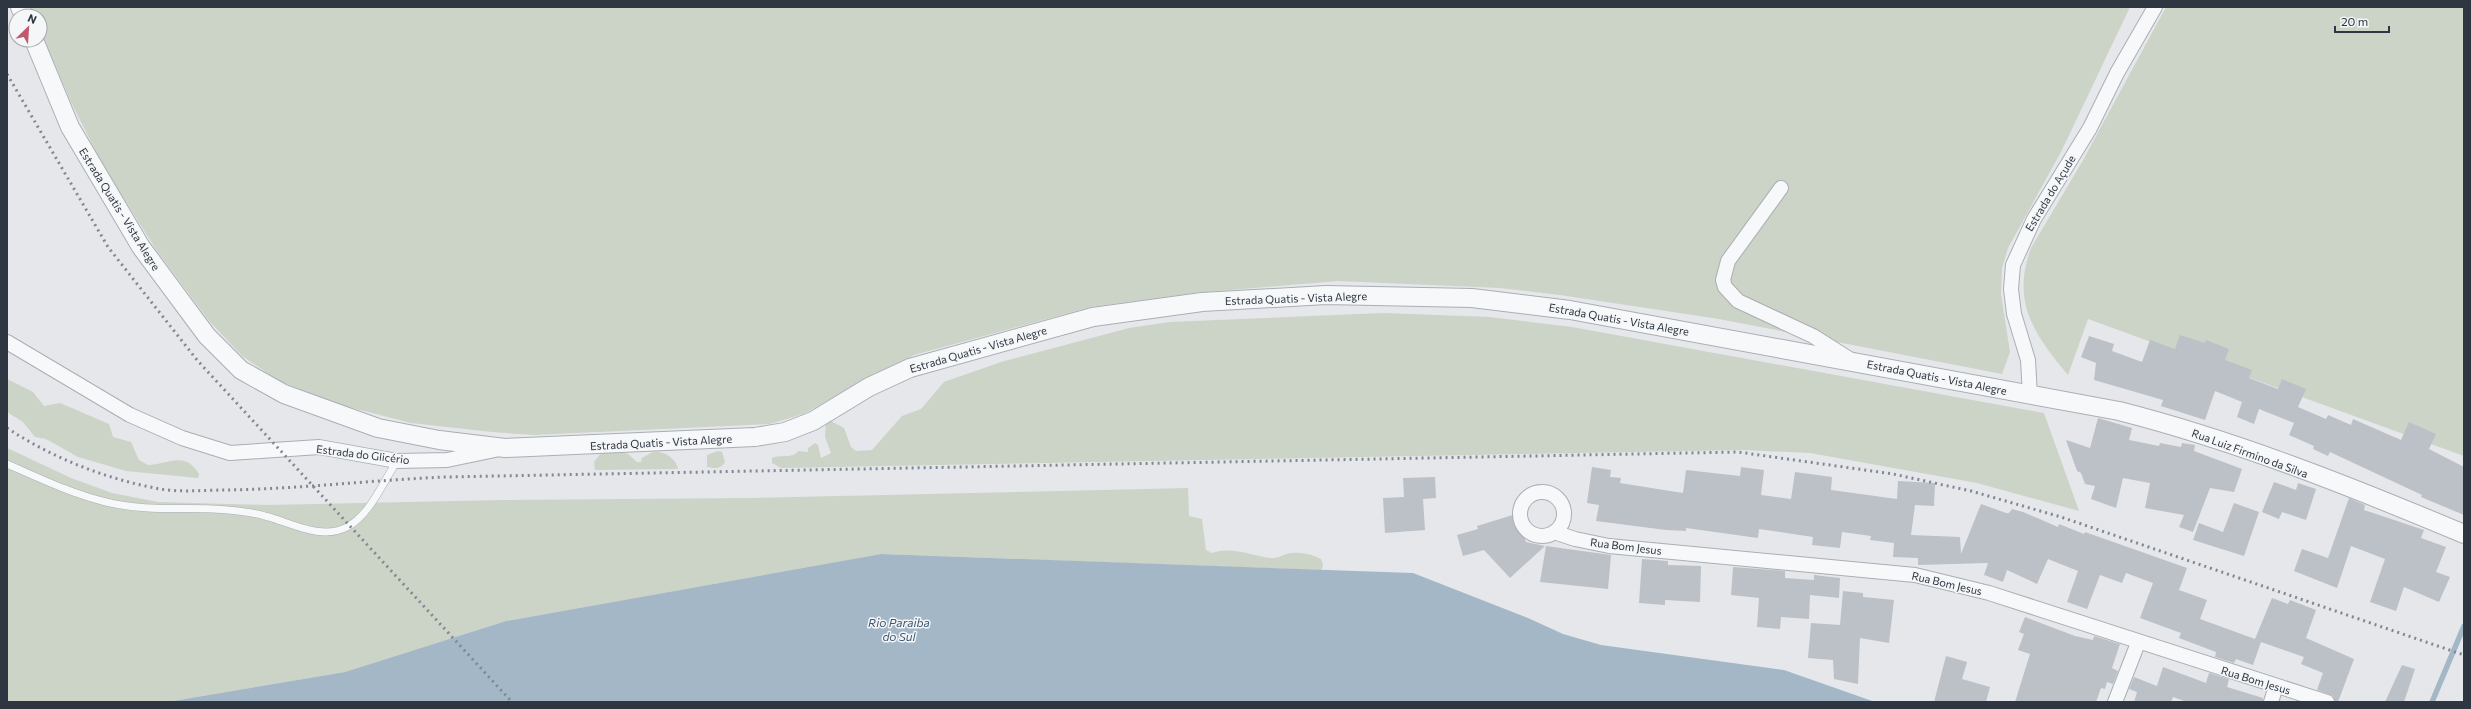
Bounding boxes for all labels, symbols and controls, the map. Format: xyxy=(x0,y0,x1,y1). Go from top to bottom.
north arrow xyxy=(8,8,48,48)
scale bar xyxy=(2335,8,2389,34)
text: N xyxy=(26,11,39,26)
text: 20 m xyxy=(2341,14,2368,28)
street label: Estrada Quatis - Vista Alegre xyxy=(77,145,163,273)
street label: Estrada do Açude xyxy=(2022,152,2078,233)
street label: Estrada Quatis - Vista Alegre xyxy=(1225,289,1367,307)
street label: Estrada Quatis - Vista Alegre xyxy=(1548,300,1690,338)
street label: Estrada Quatis - Vista Alegre xyxy=(908,323,1048,375)
street label: Estrada Quatis - Vista Alegre xyxy=(1866,357,2008,397)
street label: Rua Luiz Firmino da Silva xyxy=(2190,426,2310,480)
street label: Estrada Quatis - Vista Alegre xyxy=(590,432,733,452)
street label: Estrada do Glicério xyxy=(316,442,411,466)
street label: Rua Bom Jesus xyxy=(1589,535,1662,558)
street label: Rua Bom Jesus xyxy=(1910,569,1983,598)
water label: Rio Paraiba do Sul xyxy=(868,615,930,643)
street label: Rua Bom Jesus xyxy=(2219,663,2292,698)

